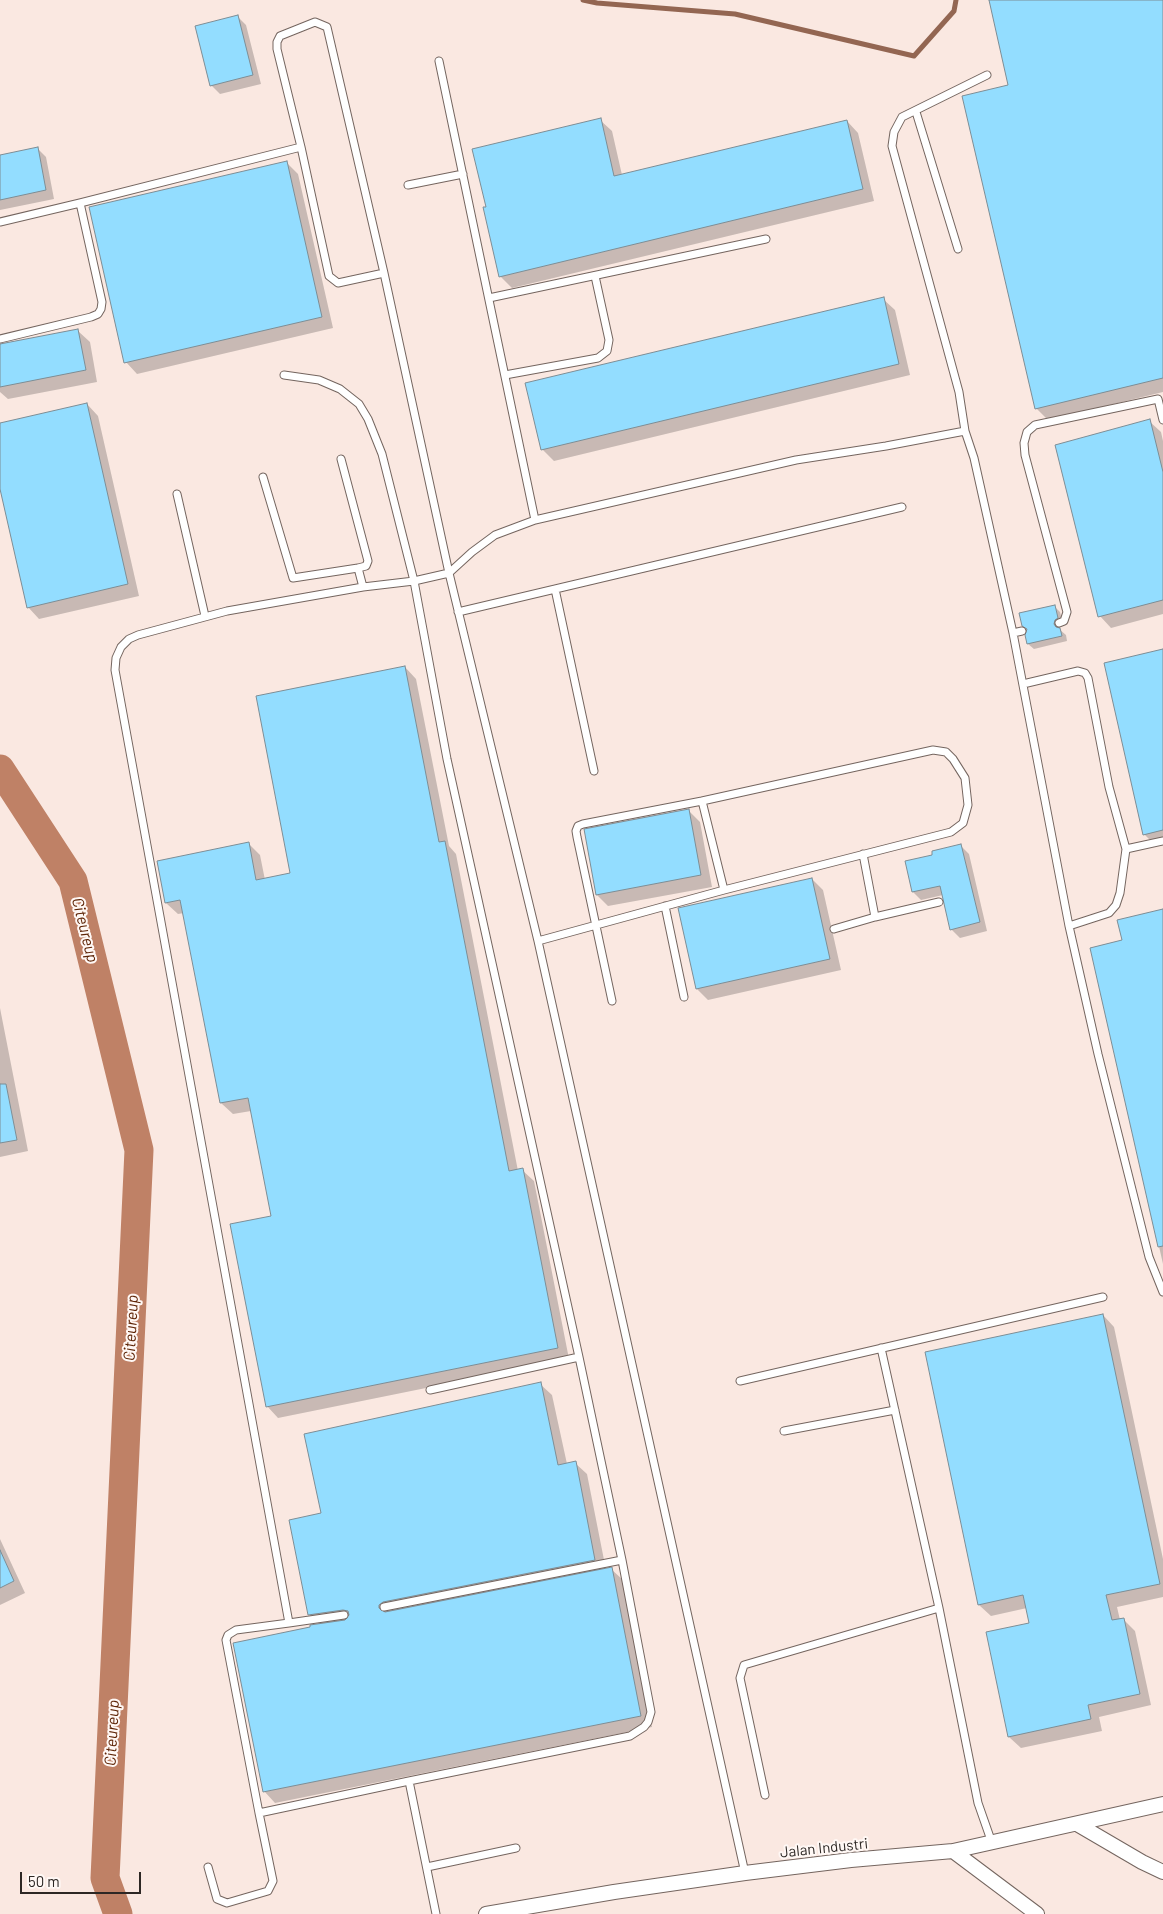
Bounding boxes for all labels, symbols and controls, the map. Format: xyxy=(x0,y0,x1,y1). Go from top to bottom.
water label: Citeureup xyxy=(68,896,102,964)
water label: Citeureup xyxy=(120,1294,142,1362)
water label: Citeureup xyxy=(101,1699,123,1767)
street label: Jalan Industri xyxy=(779,1834,869,1862)
scale bar xyxy=(22,1862,144,1894)
text: 50 m xyxy=(28,1872,60,1890)

